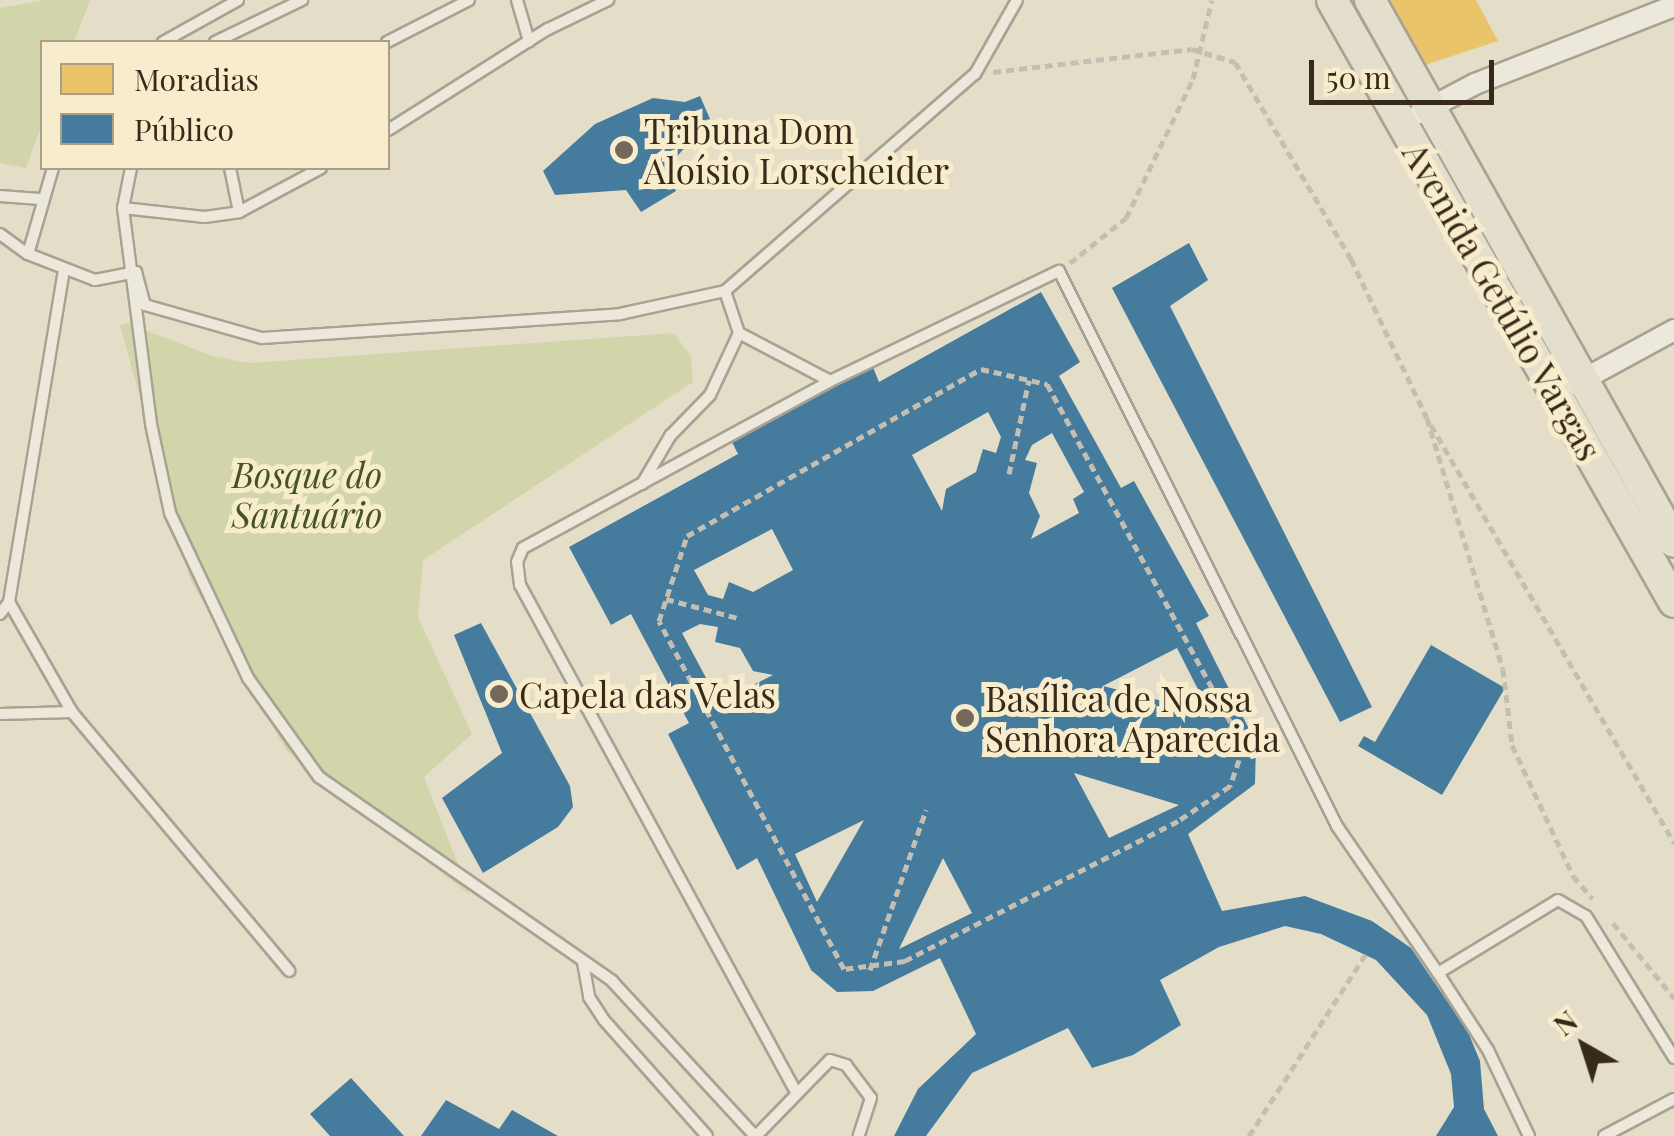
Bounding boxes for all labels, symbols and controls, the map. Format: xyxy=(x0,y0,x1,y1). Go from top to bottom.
legend xyxy=(40,40,390,170)
scale bar xyxy=(1314,40,1499,102)
text: 50 m xyxy=(1326,57,1391,97)
text: Moradias xyxy=(134,59,259,99)
text: Público xyxy=(134,109,234,149)
place label: Tribuna Dom Aloísio Lorscheider xyxy=(644,109,949,191)
street label: Avenida Getúlio Vargas xyxy=(1394,134,1612,468)
marker: Tribuna Dom Aloísio Lorscheider xyxy=(613,139,635,161)
park label: Bosque do Santuário xyxy=(232,453,382,535)
place label: Capela das Velas xyxy=(519,673,778,715)
place label: Basílica de Nossa Senhora Aparecida xyxy=(985,677,1281,759)
marker: Capela das Velas xyxy=(488,683,510,705)
marker: Basílica de Nossa Senhora Aparecida xyxy=(954,707,976,729)
north arrow xyxy=(1534,996,1634,1096)
text: N xyxy=(1545,1002,1584,1043)

